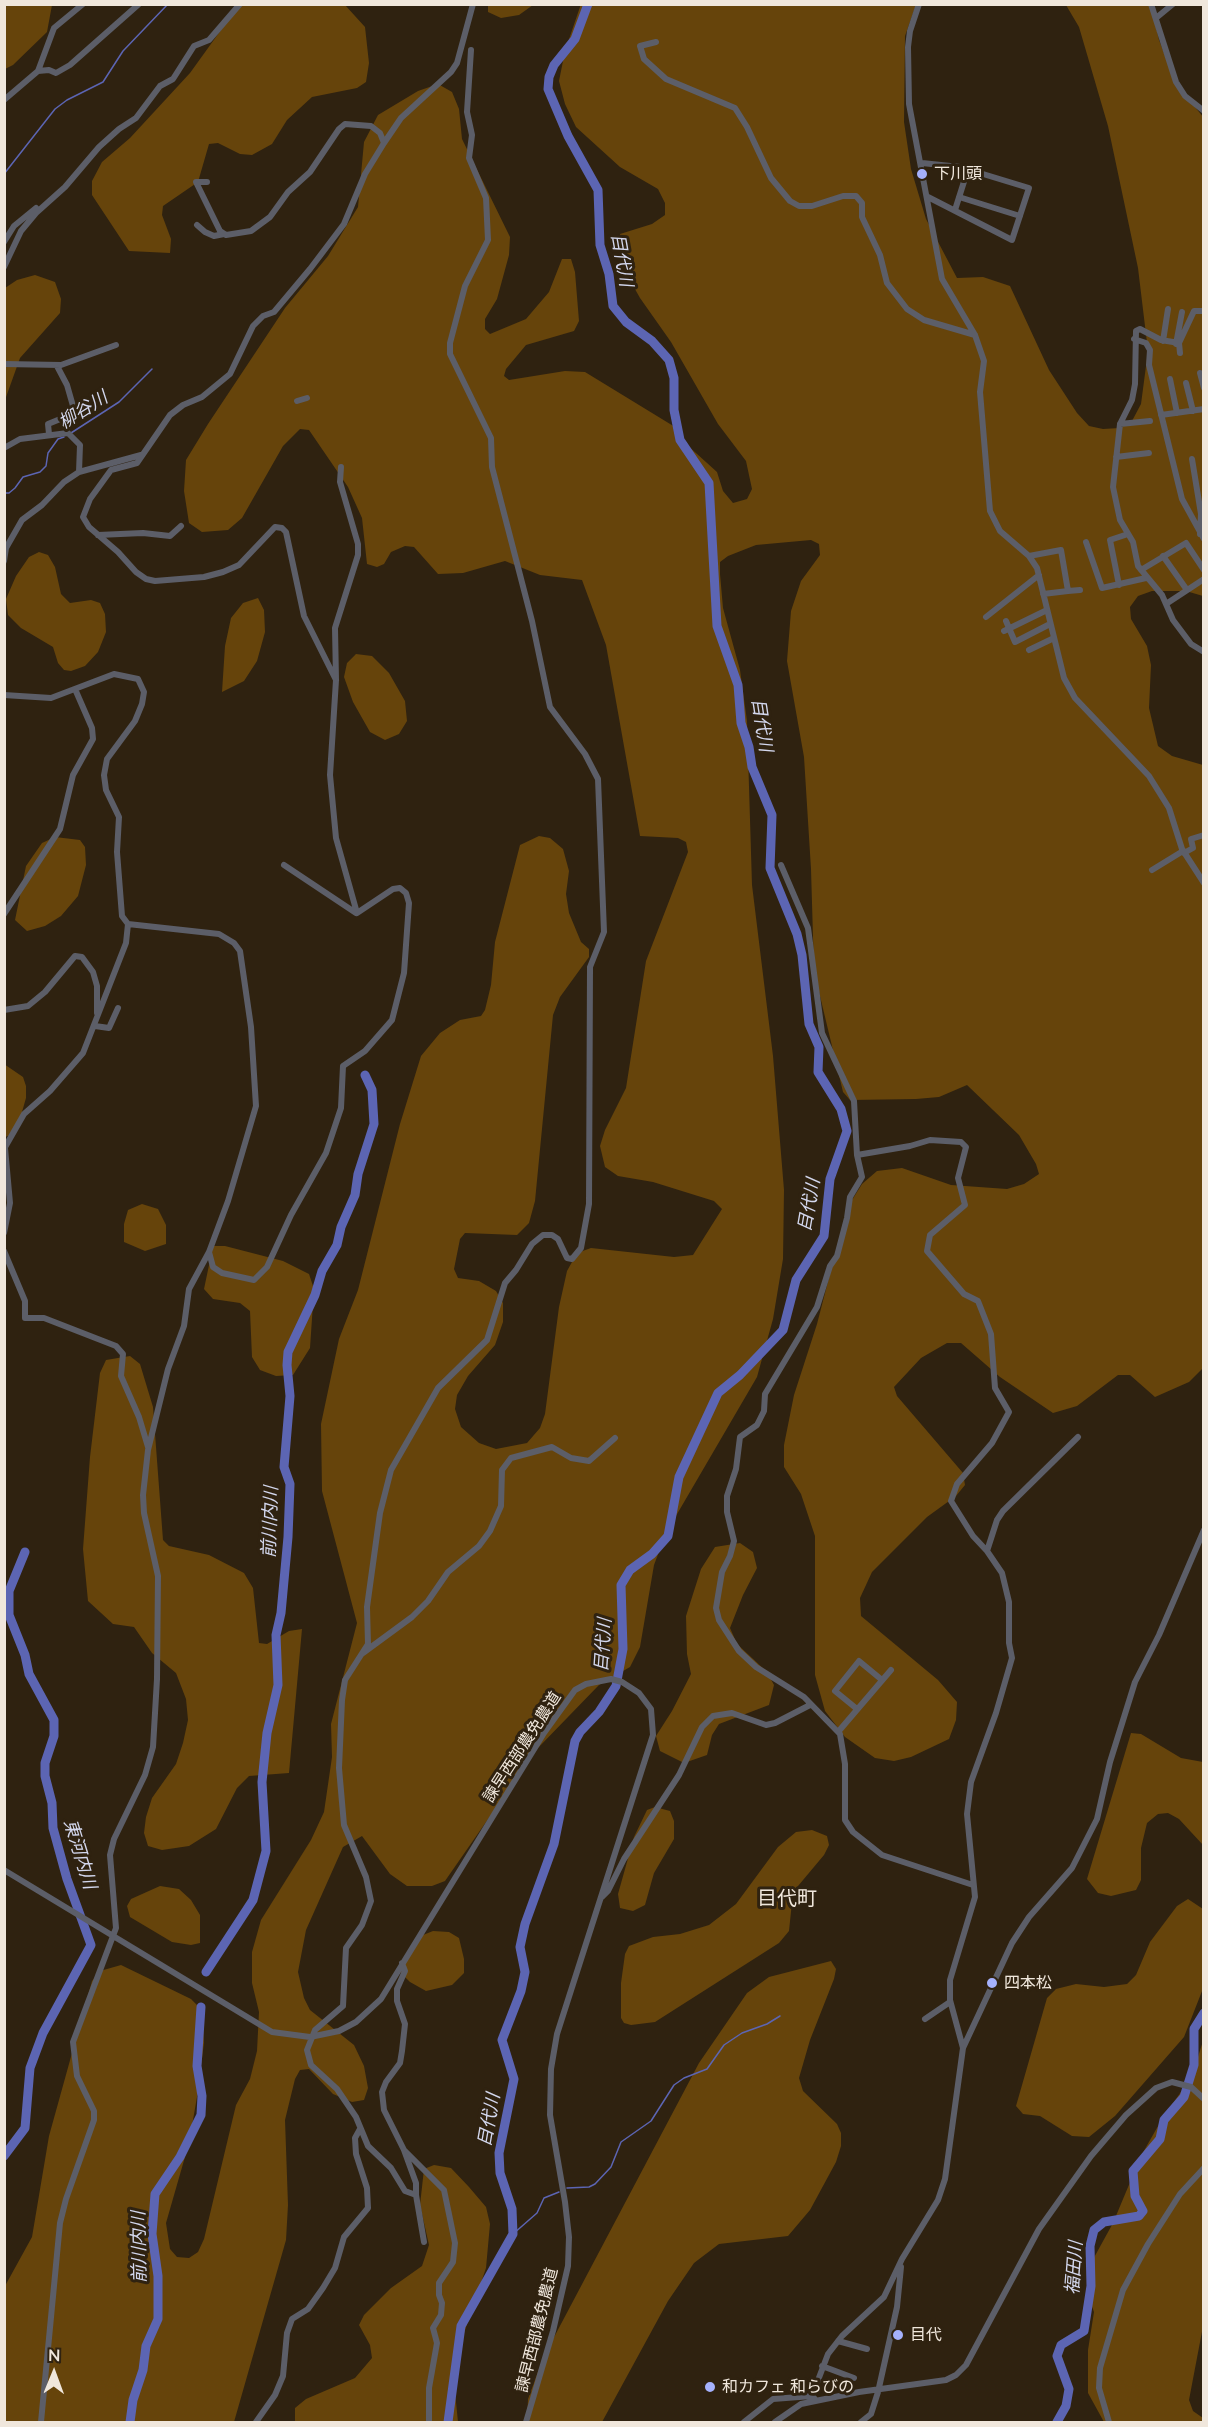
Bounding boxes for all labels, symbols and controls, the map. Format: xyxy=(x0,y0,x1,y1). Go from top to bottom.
place label: 下川頭 xyxy=(934,164,982,184)
marker: 下川頭 xyxy=(915,167,929,181)
water label: 目代川 xyxy=(607,232,637,288)
water label: 柳谷川 xyxy=(54,387,112,433)
water label: 目代川 xyxy=(747,697,777,753)
water label: 目代川 xyxy=(794,1177,824,1233)
water label: 前川内川 xyxy=(258,1486,282,1558)
water label: 目代川 xyxy=(590,1617,616,1673)
street label: 諫早西部農免農道 xyxy=(479,1688,565,1806)
water label: 東河内川 xyxy=(59,1816,101,1892)
district label: 目代町 xyxy=(757,1887,817,1911)
place label: 四本松 xyxy=(1004,1973,1052,1993)
marker: 四本松 xyxy=(985,1976,999,1990)
water label: 目代川 xyxy=(474,2092,504,2148)
water label: 前川内川 xyxy=(128,2211,150,2283)
water label: 福田川 xyxy=(1061,2240,1087,2296)
street label: 諫早西部農免農道 xyxy=(512,2266,562,2394)
place label: 目代 xyxy=(910,2325,942,2345)
marker: 目代 xyxy=(891,2328,905,2342)
north arrow xyxy=(24,2343,84,2403)
text: N xyxy=(48,2345,61,2364)
place label: 和カフェ 和らびの xyxy=(722,2377,854,2397)
marker: 和カフェ 和らびの xyxy=(703,2380,717,2394)

